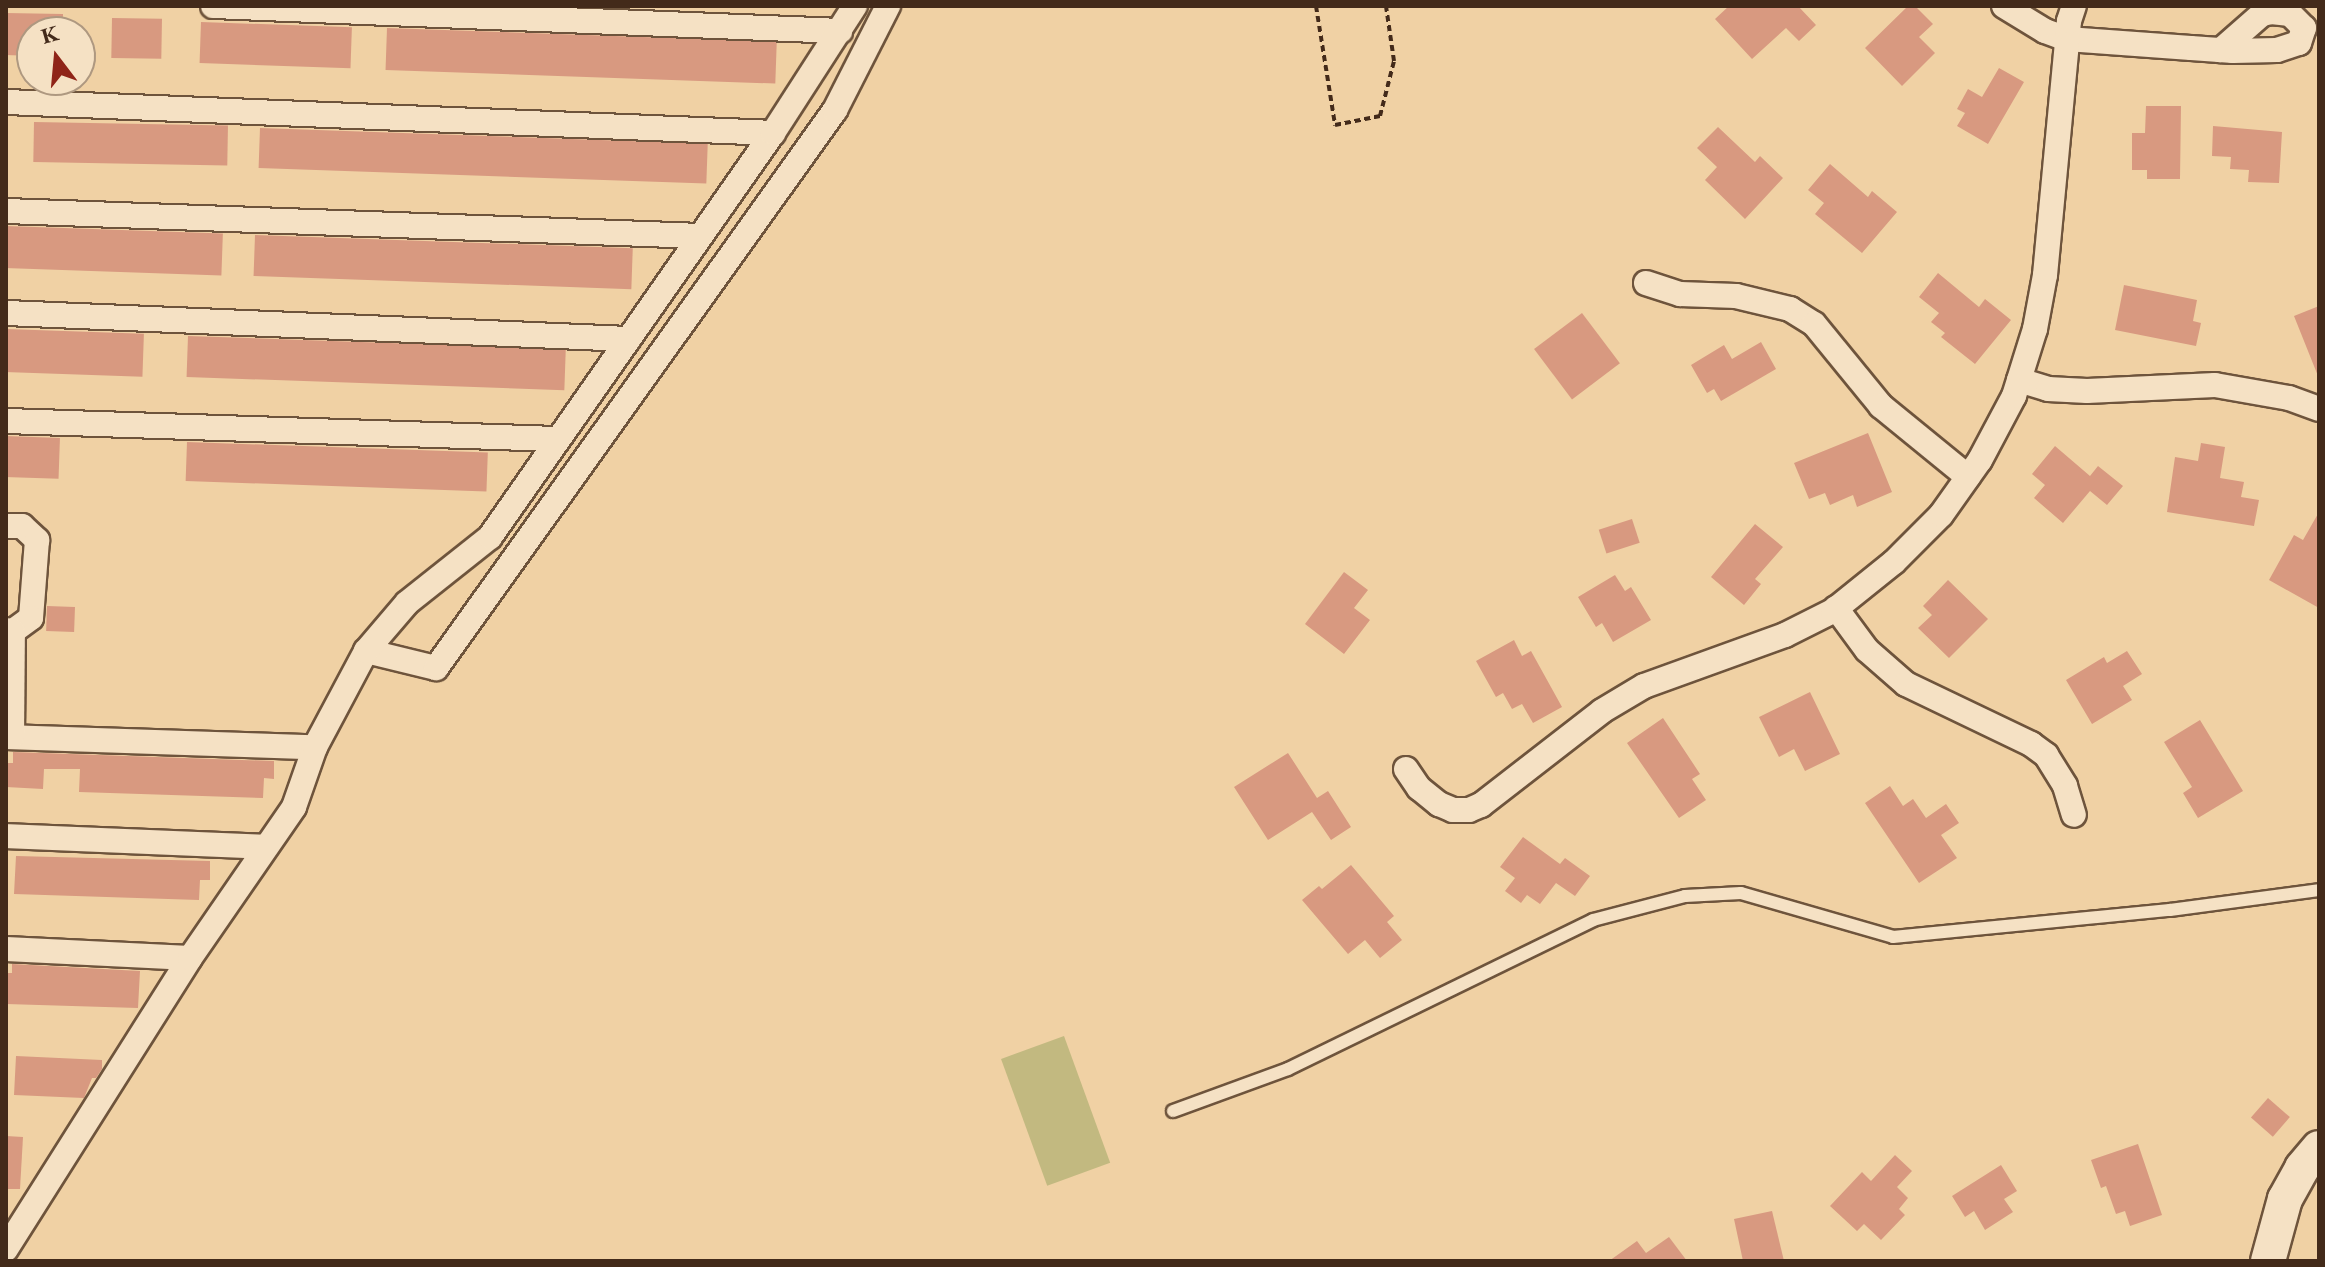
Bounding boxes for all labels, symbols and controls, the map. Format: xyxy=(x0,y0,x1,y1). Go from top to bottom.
north arrow xyxy=(16,16,96,96)
text: K xyxy=(38,18,62,51)

